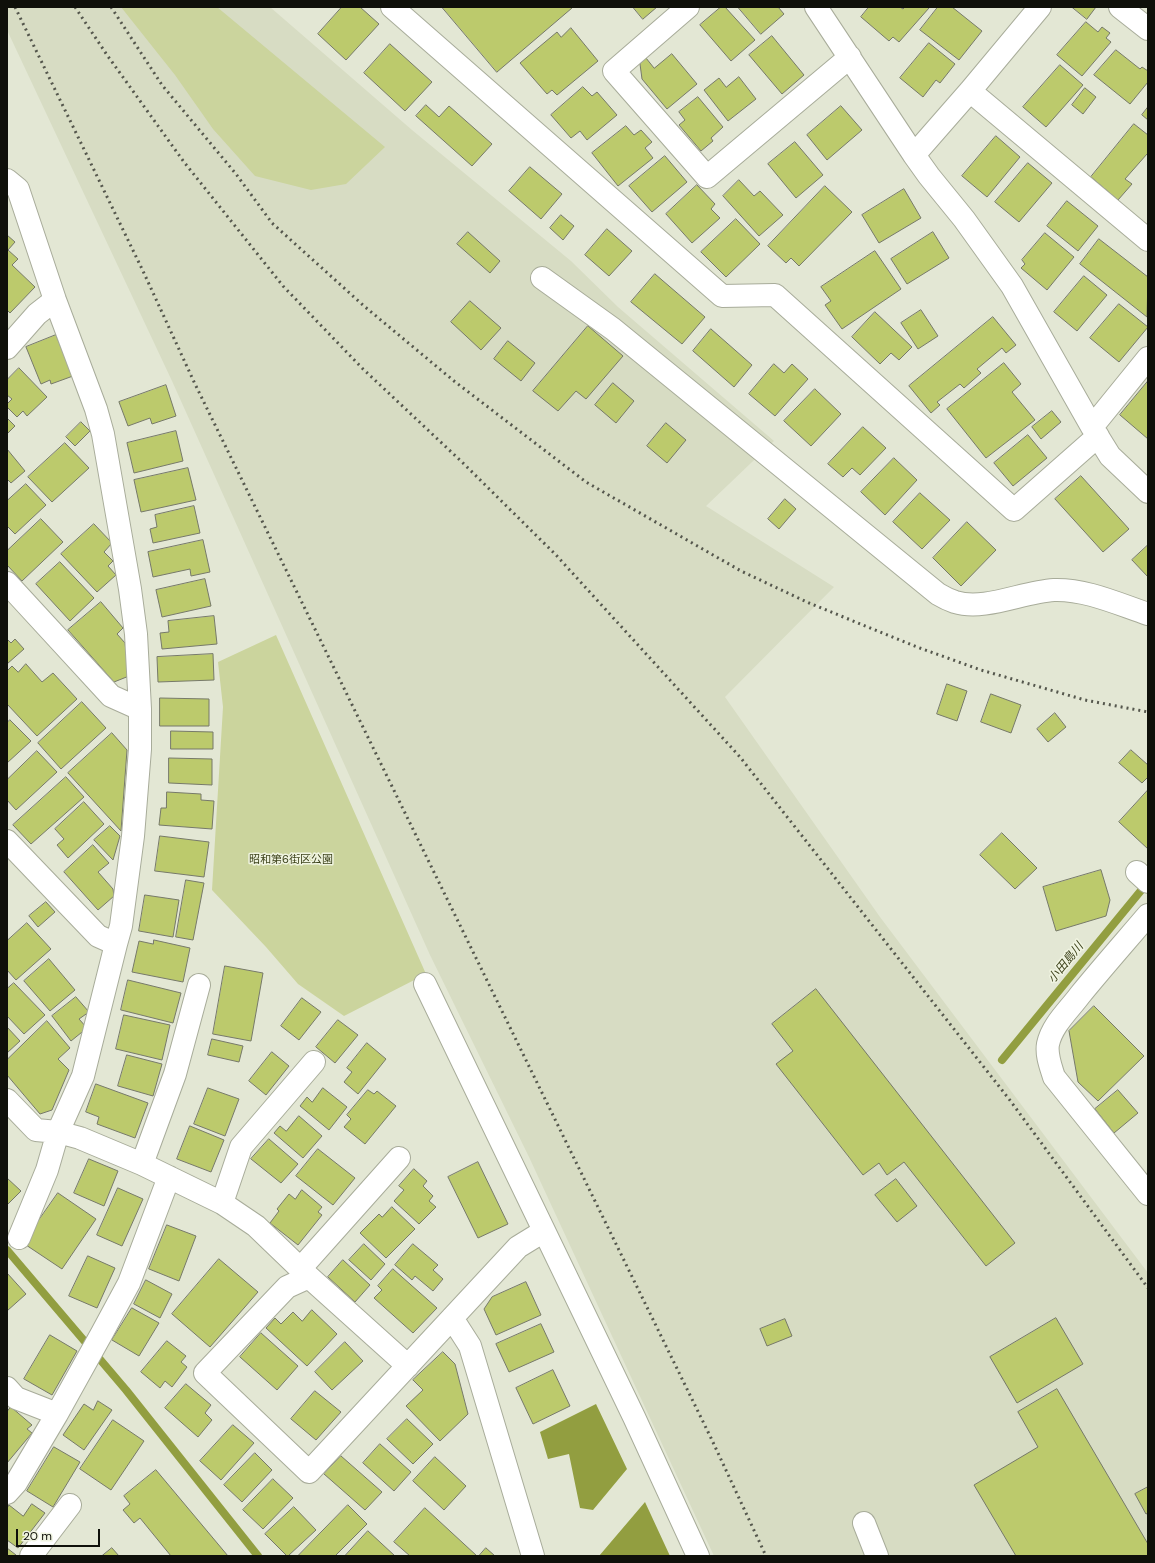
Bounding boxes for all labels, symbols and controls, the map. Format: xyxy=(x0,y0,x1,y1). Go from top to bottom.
park label: 昭和第6街区公園 xyxy=(249,853,333,867)
water label: 小田島川 xyxy=(1045,940,1087,986)
scale bar xyxy=(18,1521,102,1547)
text: 20 m xyxy=(23,1528,52,1544)

